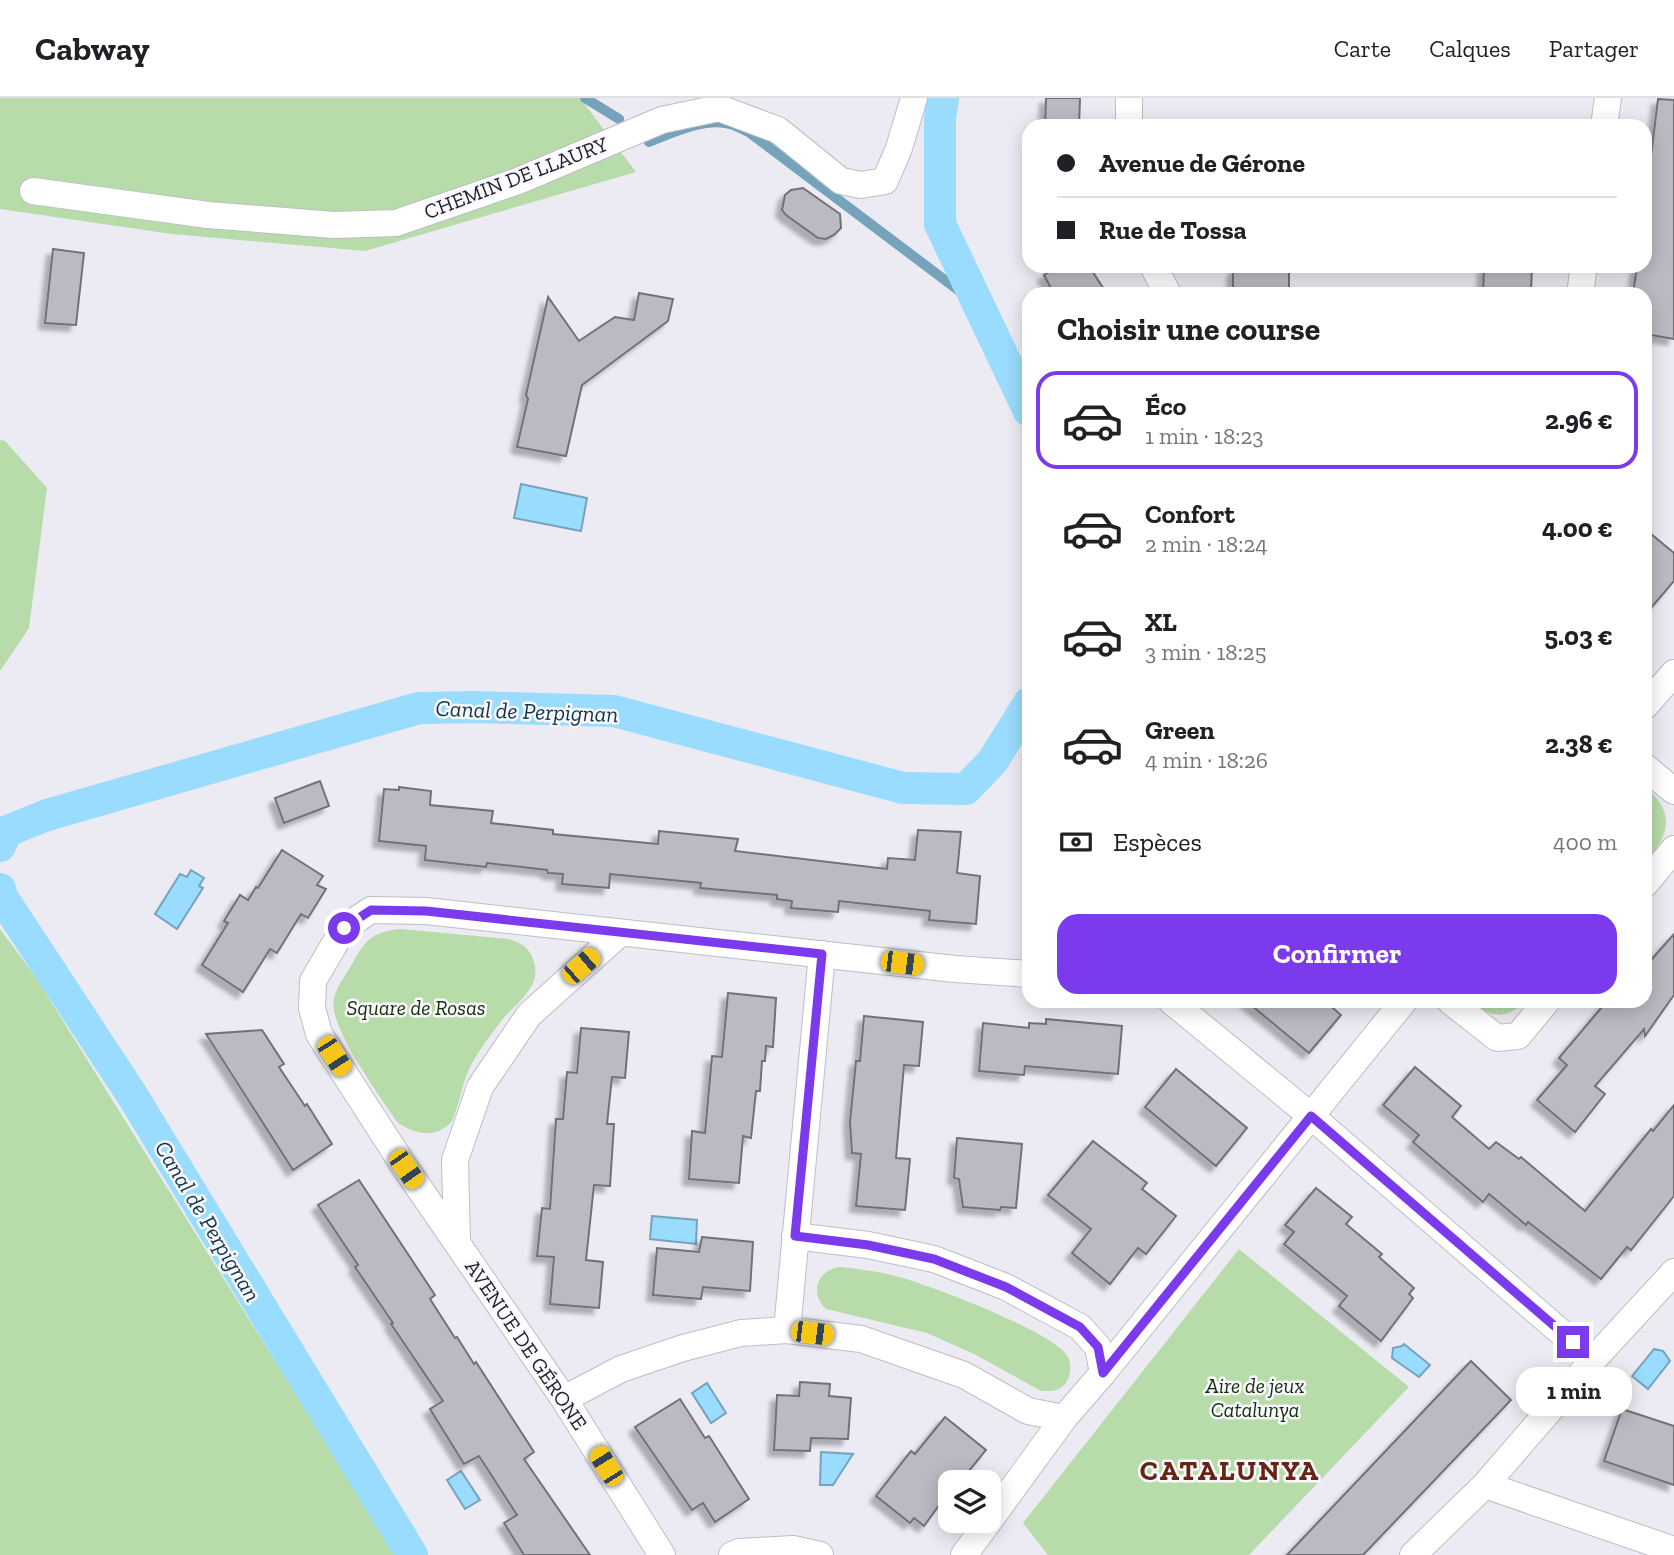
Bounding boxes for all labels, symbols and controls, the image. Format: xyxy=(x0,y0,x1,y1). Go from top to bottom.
text: Cabway xyxy=(35,29,149,68)
text: Carte xyxy=(1334,34,1391,63)
text: Calques xyxy=(1429,34,1511,63)
text: Partager xyxy=(1549,34,1639,63)
street label: CHEMIN DE LLAURY xyxy=(420,131,611,224)
text: Avenue de Gérone xyxy=(1099,147,1305,179)
text: Rue de Tossa xyxy=(1099,214,1247,246)
text: Choisir une course xyxy=(1057,310,1320,348)
icon: car xyxy=(1061,389,1124,452)
text: Éco xyxy=(1145,390,1186,422)
text: 2.96 € xyxy=(1545,404,1613,436)
text: 1 min · 18:23 xyxy=(1145,422,1264,450)
icon: car xyxy=(1061,497,1124,560)
text: Confort xyxy=(1145,498,1235,530)
text: 4.00 € xyxy=(1542,512,1613,544)
text: 2 min · 18:24 xyxy=(1145,530,1268,558)
icon: car xyxy=(1061,605,1124,668)
text: XL xyxy=(1145,606,1177,638)
text: 5.03 € xyxy=(1544,620,1613,652)
text: 3 min · 18:25 xyxy=(1145,638,1266,666)
water label: Canal de Perpignan xyxy=(435,694,619,728)
icon: car xyxy=(1061,713,1124,776)
text: Green xyxy=(1145,714,1215,746)
text: 2.38 € xyxy=(1545,728,1613,760)
text: 4 min · 18:26 xyxy=(1145,746,1268,774)
icon: cash xyxy=(1057,823,1095,861)
text: Espèces xyxy=(1113,826,1202,858)
text: 400 m xyxy=(1553,828,1617,856)
route start xyxy=(328,912,360,944)
button: Confirmer xyxy=(1057,914,1617,994)
car xyxy=(559,944,604,988)
car xyxy=(880,950,925,976)
park label: Square de Rosas xyxy=(346,995,486,1020)
car xyxy=(314,1033,355,1079)
water label: Canal de Perpignan xyxy=(149,1135,267,1307)
car xyxy=(386,1146,427,1192)
street label: AVENUE DE GÉRONE xyxy=(460,1255,593,1435)
car xyxy=(790,1320,835,1346)
route end xyxy=(1557,1326,1589,1358)
callout: 1 min xyxy=(1515,1366,1631,1416)
park label: Aire de jeux Catalunya xyxy=(1205,1373,1305,1422)
text: 1 min xyxy=(1547,1377,1601,1405)
car xyxy=(586,1443,627,1489)
district label: CATALUNYA xyxy=(1140,1454,1320,1487)
map controls xyxy=(938,1470,1001,1533)
button: layers xyxy=(938,1470,1001,1533)

